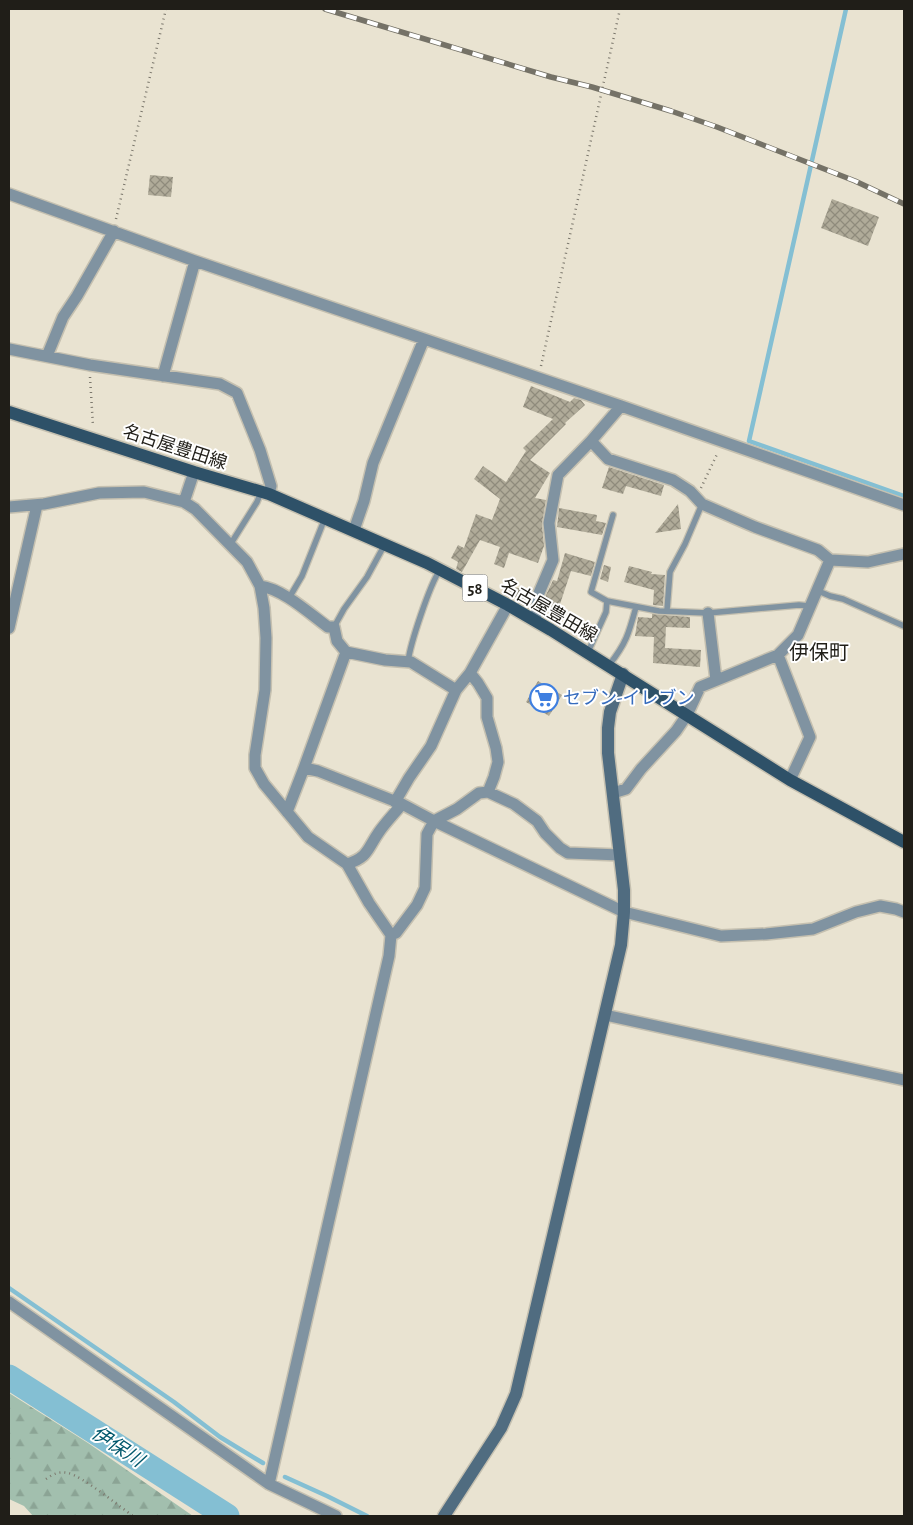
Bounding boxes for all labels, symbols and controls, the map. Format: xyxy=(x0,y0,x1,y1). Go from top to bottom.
street label: 名古屋豊田線 xyxy=(121,421,229,473)
road number: 58 xyxy=(462,574,488,602)
street label: 名古屋豊田線 xyxy=(497,574,601,646)
district label: 伊保町 xyxy=(789,642,849,663)
supermarket icon: セブン-イレブン xyxy=(529,683,559,713)
place label: セブン-イレブン xyxy=(563,688,695,708)
water label: 伊保川 xyxy=(88,1423,148,1472)

